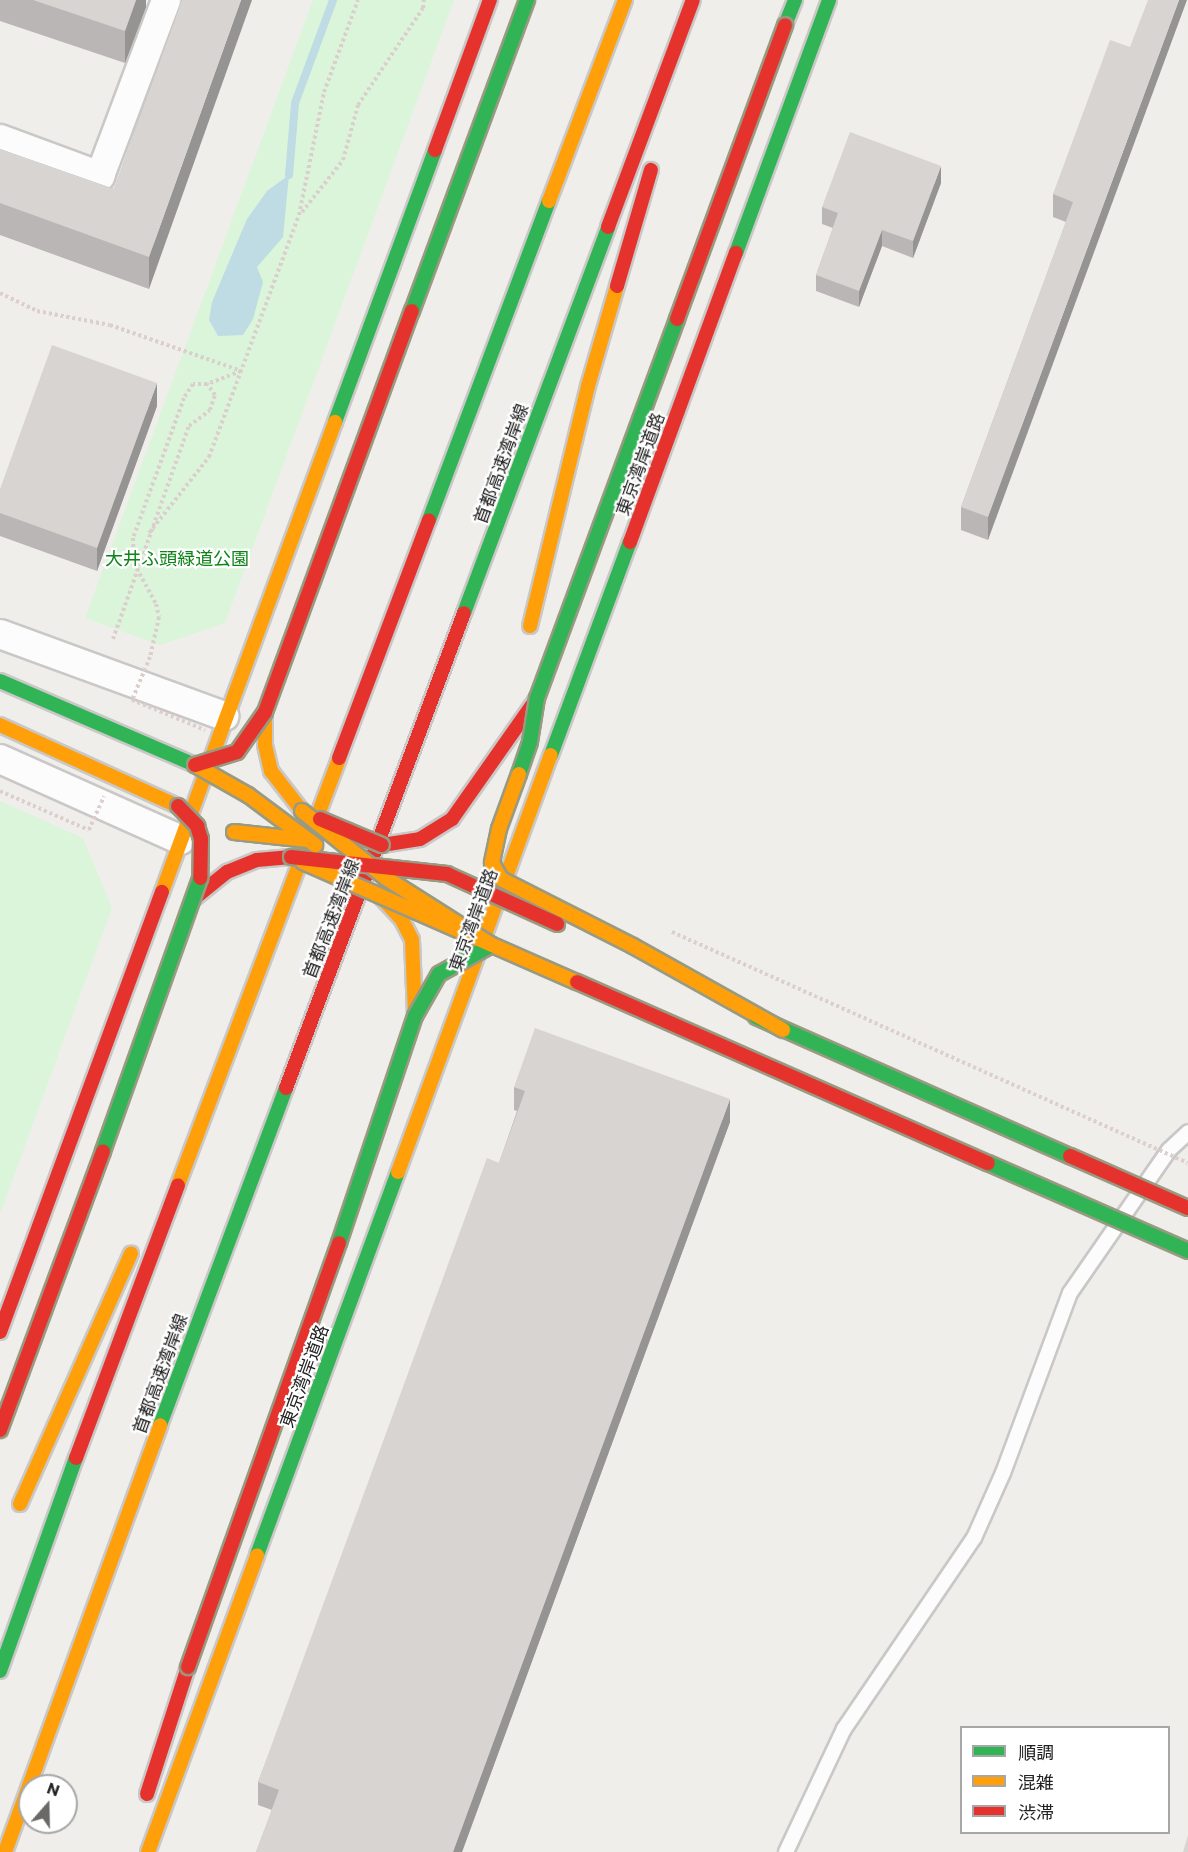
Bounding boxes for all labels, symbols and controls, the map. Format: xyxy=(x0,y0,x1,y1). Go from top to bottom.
street label: 首都高速湾岸線 xyxy=(469,401,533,527)
street label: 東京湾岸道路 xyxy=(611,410,669,518)
park label: 大井ふ頭緑道公園 xyxy=(105,547,249,569)
street label: 首都高速湾岸線 xyxy=(298,856,364,982)
street label: 東京湾岸道路 xyxy=(444,866,502,974)
street label: 首都高速湾岸線 xyxy=(128,1311,192,1437)
street label: 東京湾岸道路 xyxy=(275,1322,333,1430)
legend xyxy=(960,1726,1170,1834)
text: 順調 xyxy=(1018,1741,1054,1763)
text: 混雑 xyxy=(1018,1771,1054,1793)
north arrow xyxy=(18,1774,78,1834)
text: N xyxy=(45,1778,63,1799)
text: 渋滞 xyxy=(1018,1801,1054,1823)

